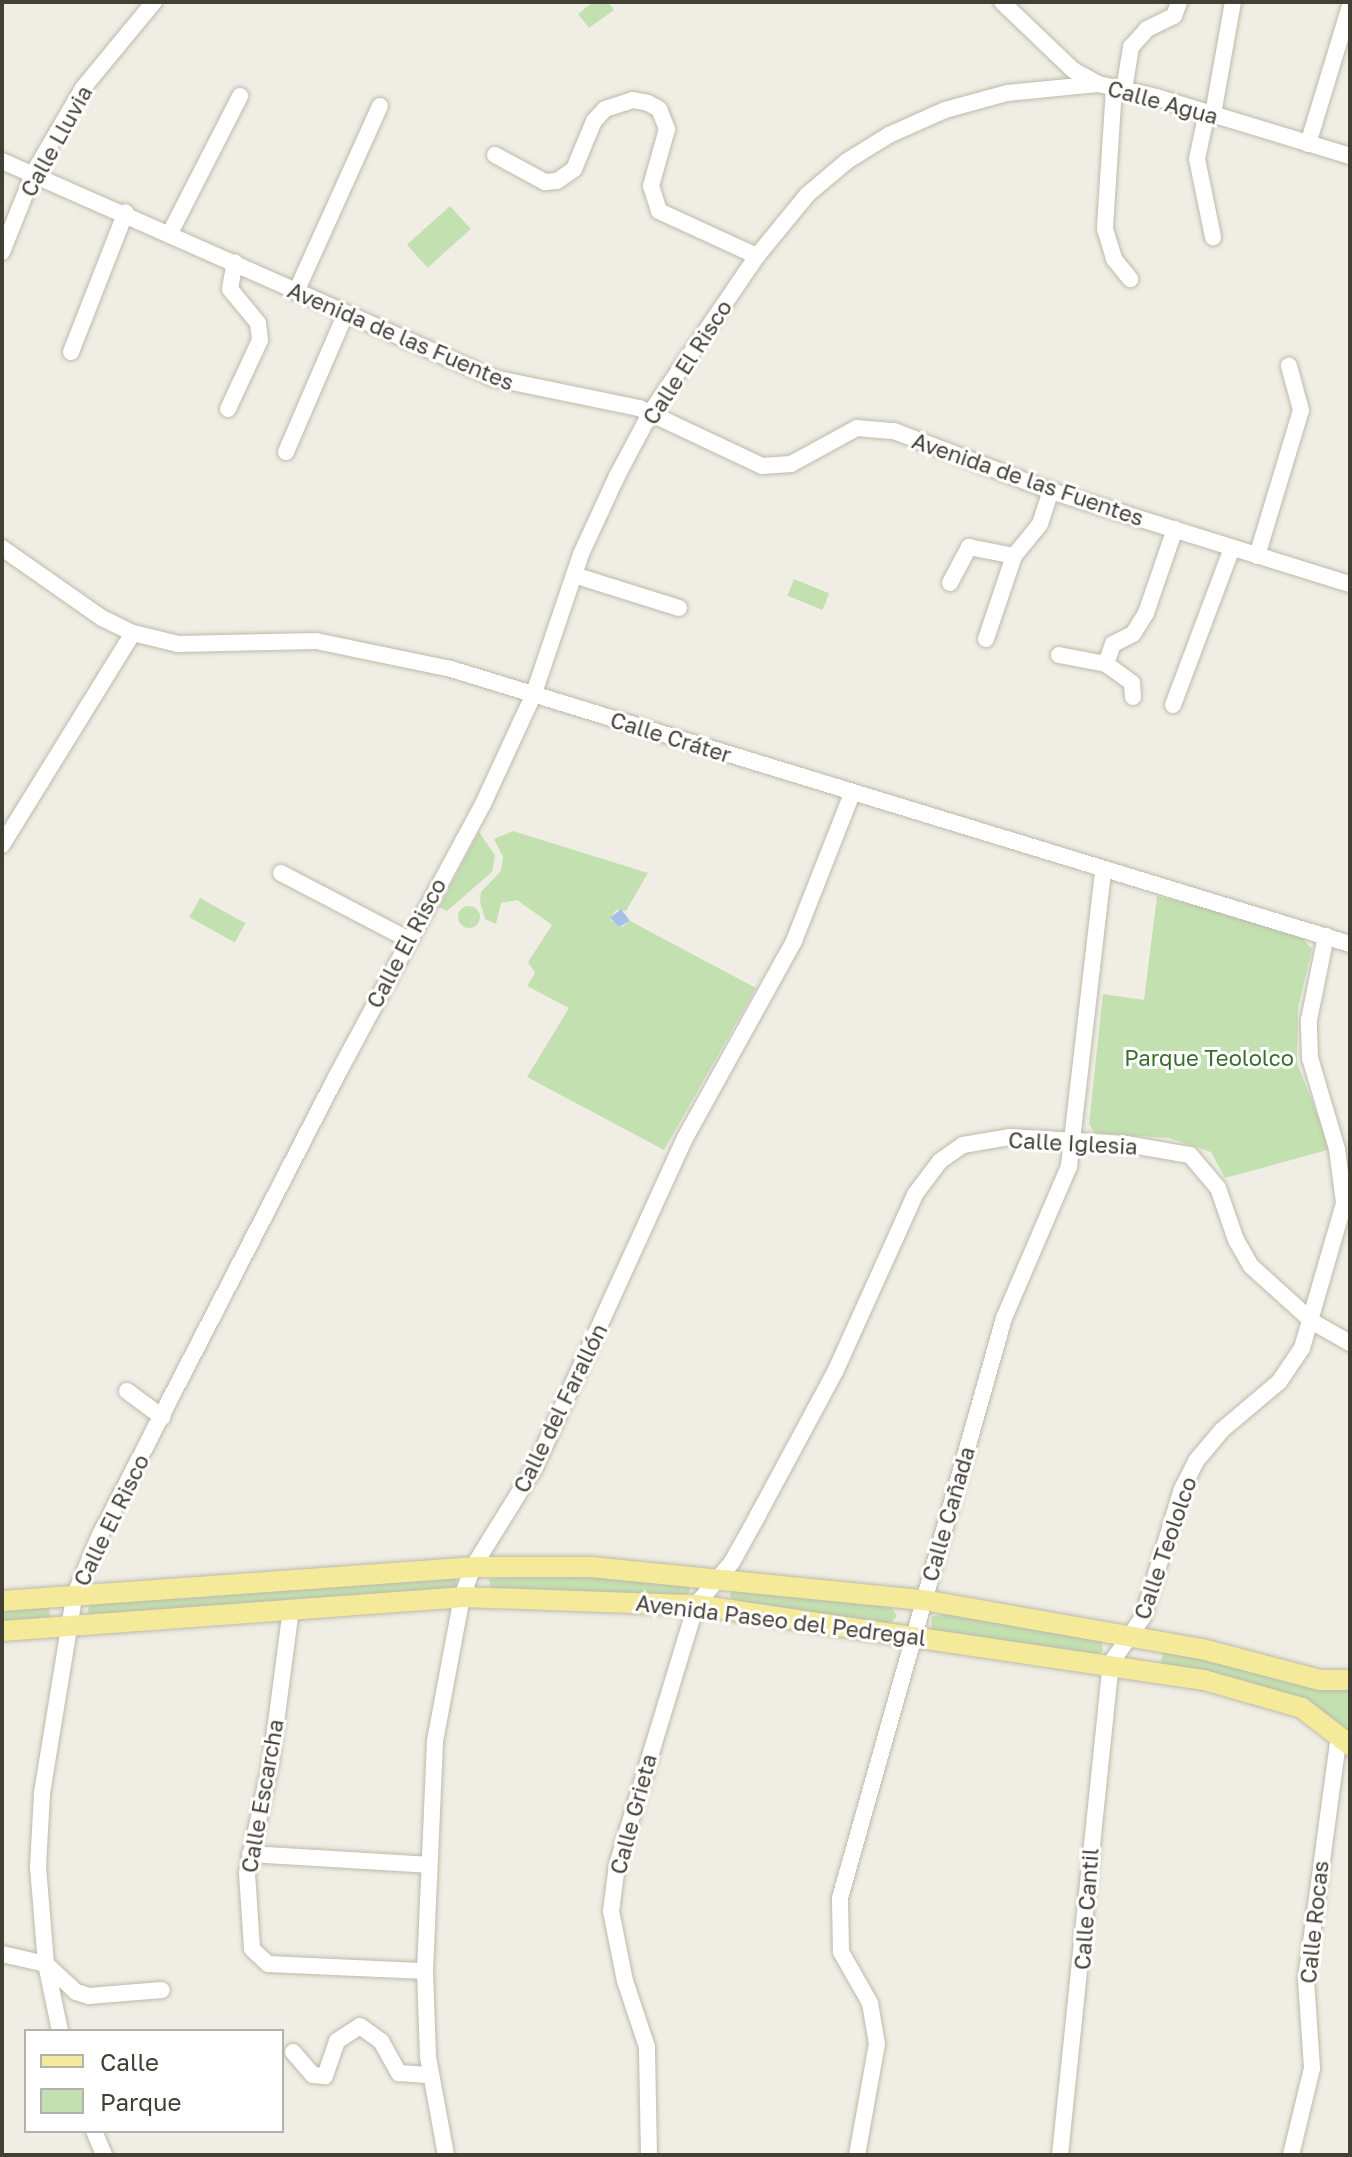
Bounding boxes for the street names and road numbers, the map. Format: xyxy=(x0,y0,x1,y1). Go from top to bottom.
street label: Calle Agua xyxy=(1105,75,1221,129)
street label: Calle Lluvia xyxy=(15,81,97,201)
street label: Avenida de las Fuentes xyxy=(284,276,518,396)
street label: Calle El Risco xyxy=(637,295,737,429)
street label: Avenida de las Fuentes xyxy=(909,427,1147,531)
street label: Calle Cráter xyxy=(607,706,735,768)
street label: Calle El Risco xyxy=(361,874,451,1012)
street label: Calle Iglesia xyxy=(1008,1126,1138,1160)
street label: Calle del Farallón xyxy=(508,1319,612,1497)
street label: Calle Cañada xyxy=(916,1444,980,1584)
street label: Calle El Risco xyxy=(68,1450,154,1590)
street label: Calle Teololco xyxy=(1128,1473,1202,1623)
street label: Avenida Paseo del Pedregal xyxy=(634,1589,928,1651)
street label: Calle Escarcha xyxy=(236,1717,288,1875)
street label: Calle Grieta xyxy=(604,1751,662,1877)
street label: Calle Cantil xyxy=(1069,1847,1103,1971)
street label: Calle Rocas xyxy=(1294,1859,1334,1985)

